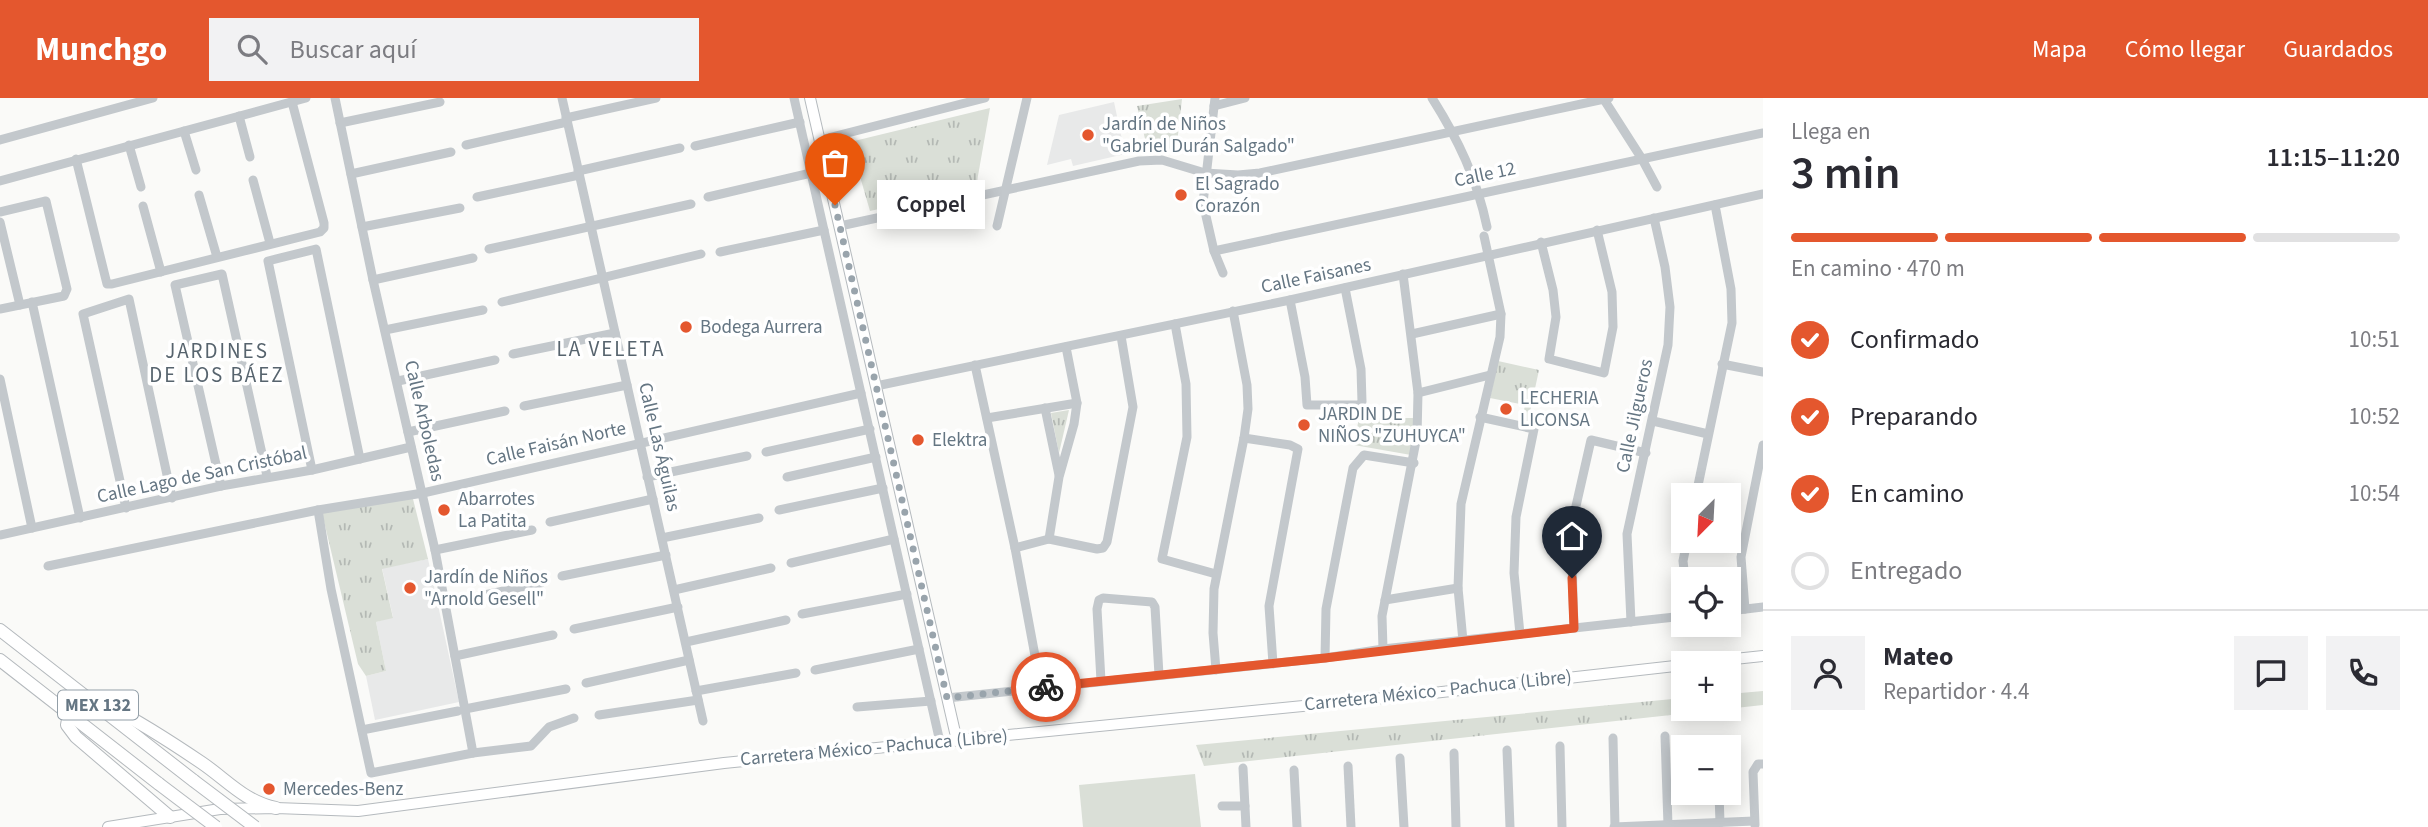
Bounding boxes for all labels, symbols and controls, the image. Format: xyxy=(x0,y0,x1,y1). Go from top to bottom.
search box xyxy=(209,18,699,81)
text: Munchgo xyxy=(35,26,167,73)
icon: search xyxy=(233,30,271,68)
text: Buscar aquí xyxy=(289,31,417,68)
text: Mapa xyxy=(2032,32,2087,67)
text: Cómo llegar xyxy=(2125,32,2245,67)
text: Guardados xyxy=(2283,32,2393,67)
place label: Jardín de Niños "Gabriel Durán Salgado" xyxy=(1102,111,1295,160)
text: Llega en xyxy=(1791,115,1871,148)
marker: Jardín de Niños "Gabriel Durán Salgado" xyxy=(1080,127,1096,143)
pin xyxy=(805,133,865,205)
text: 11:15–11:20 xyxy=(2267,139,2400,176)
text: 3 min xyxy=(1791,141,1900,206)
icon: bag xyxy=(816,144,854,182)
street label: Calle 12 xyxy=(1452,155,1518,195)
place label: El Sagrado Corazón xyxy=(1195,171,1280,220)
callout: Coppel xyxy=(877,180,986,230)
marker: El Sagrado Corazón xyxy=(1173,187,1189,203)
text: Coppel xyxy=(896,188,966,221)
street label: Calle Faisanes xyxy=(1259,251,1373,301)
text: En camino · 470 m xyxy=(1791,252,1965,285)
place label: Bodega Aurrera xyxy=(700,314,823,341)
marker: Bodega Aurrera xyxy=(678,319,694,335)
icon: check xyxy=(1791,321,1829,359)
text: Confirmado xyxy=(1850,321,1979,358)
text: 10:51 xyxy=(2349,323,2400,356)
district label: LA VELETA xyxy=(557,334,665,364)
district label: JARDINES DE LOS BÁEZ xyxy=(149,336,285,390)
street label: Calle Jilgueros xyxy=(1610,356,1660,476)
street label: Calle Arboledas xyxy=(397,358,451,484)
street label: Calle Las Águilas xyxy=(631,380,687,514)
place label: LECHERIA LICONSA xyxy=(1520,385,1599,434)
icon: check xyxy=(1791,398,1829,436)
text: Preparando xyxy=(1850,398,1978,435)
text: 10:52 xyxy=(2349,400,2400,433)
place label: JARDIN DE NIÑOS "ZUHUYCA" xyxy=(1318,401,1466,450)
marker: LECHERIA LICONSA xyxy=(1498,401,1514,417)
street label: Calle Faisán Norte xyxy=(483,415,629,473)
marker: JARDIN DE NIÑOS "ZUHUYCA" xyxy=(1296,417,1312,433)
place label: Elektra xyxy=(932,427,987,454)
marker: Elektra xyxy=(910,432,926,448)
street label: Calle Lago de San Cristóbal xyxy=(94,440,310,510)
icon: check xyxy=(1791,475,1829,513)
text: En camino xyxy=(1850,475,1964,512)
text: 10:54 xyxy=(2349,477,2400,510)
north arrow xyxy=(1671,483,1741,553)
map controls xyxy=(1671,483,1741,805)
place label: Abarrotes La Patita xyxy=(458,486,535,535)
marker: Abarrotes La Patita xyxy=(436,502,452,518)
pin xyxy=(1542,506,1602,578)
icon: home xyxy=(1553,517,1591,555)
text: Entregado xyxy=(1850,552,1962,589)
place label: Jardín de Niños "Arnold Gesell" xyxy=(424,564,548,613)
button: locate xyxy=(1671,567,1741,637)
marker: Jardín de Niños "Arnold Gesell" xyxy=(402,580,418,596)
button: person xyxy=(1791,636,1865,710)
button: chat xyxy=(2234,636,2308,710)
button: phone xyxy=(2326,636,2400,710)
text: Mateo xyxy=(1883,638,1953,675)
button: + xyxy=(1671,651,1741,721)
courier xyxy=(1011,652,1081,722)
street label: Carretera México - Pachuca (Libre) xyxy=(1303,664,1573,718)
icon: bike xyxy=(1027,668,1065,706)
text: Repartidor · 4.4 xyxy=(1883,675,2029,708)
road number: MEX 132 xyxy=(58,690,138,720)
street label: Carretera México - Pachuca (Libre) xyxy=(739,723,1009,773)
button: − xyxy=(1671,735,1741,805)
place label: Mercedes-Benz xyxy=(283,776,403,803)
marker: Mercedes-Benz xyxy=(261,781,277,797)

